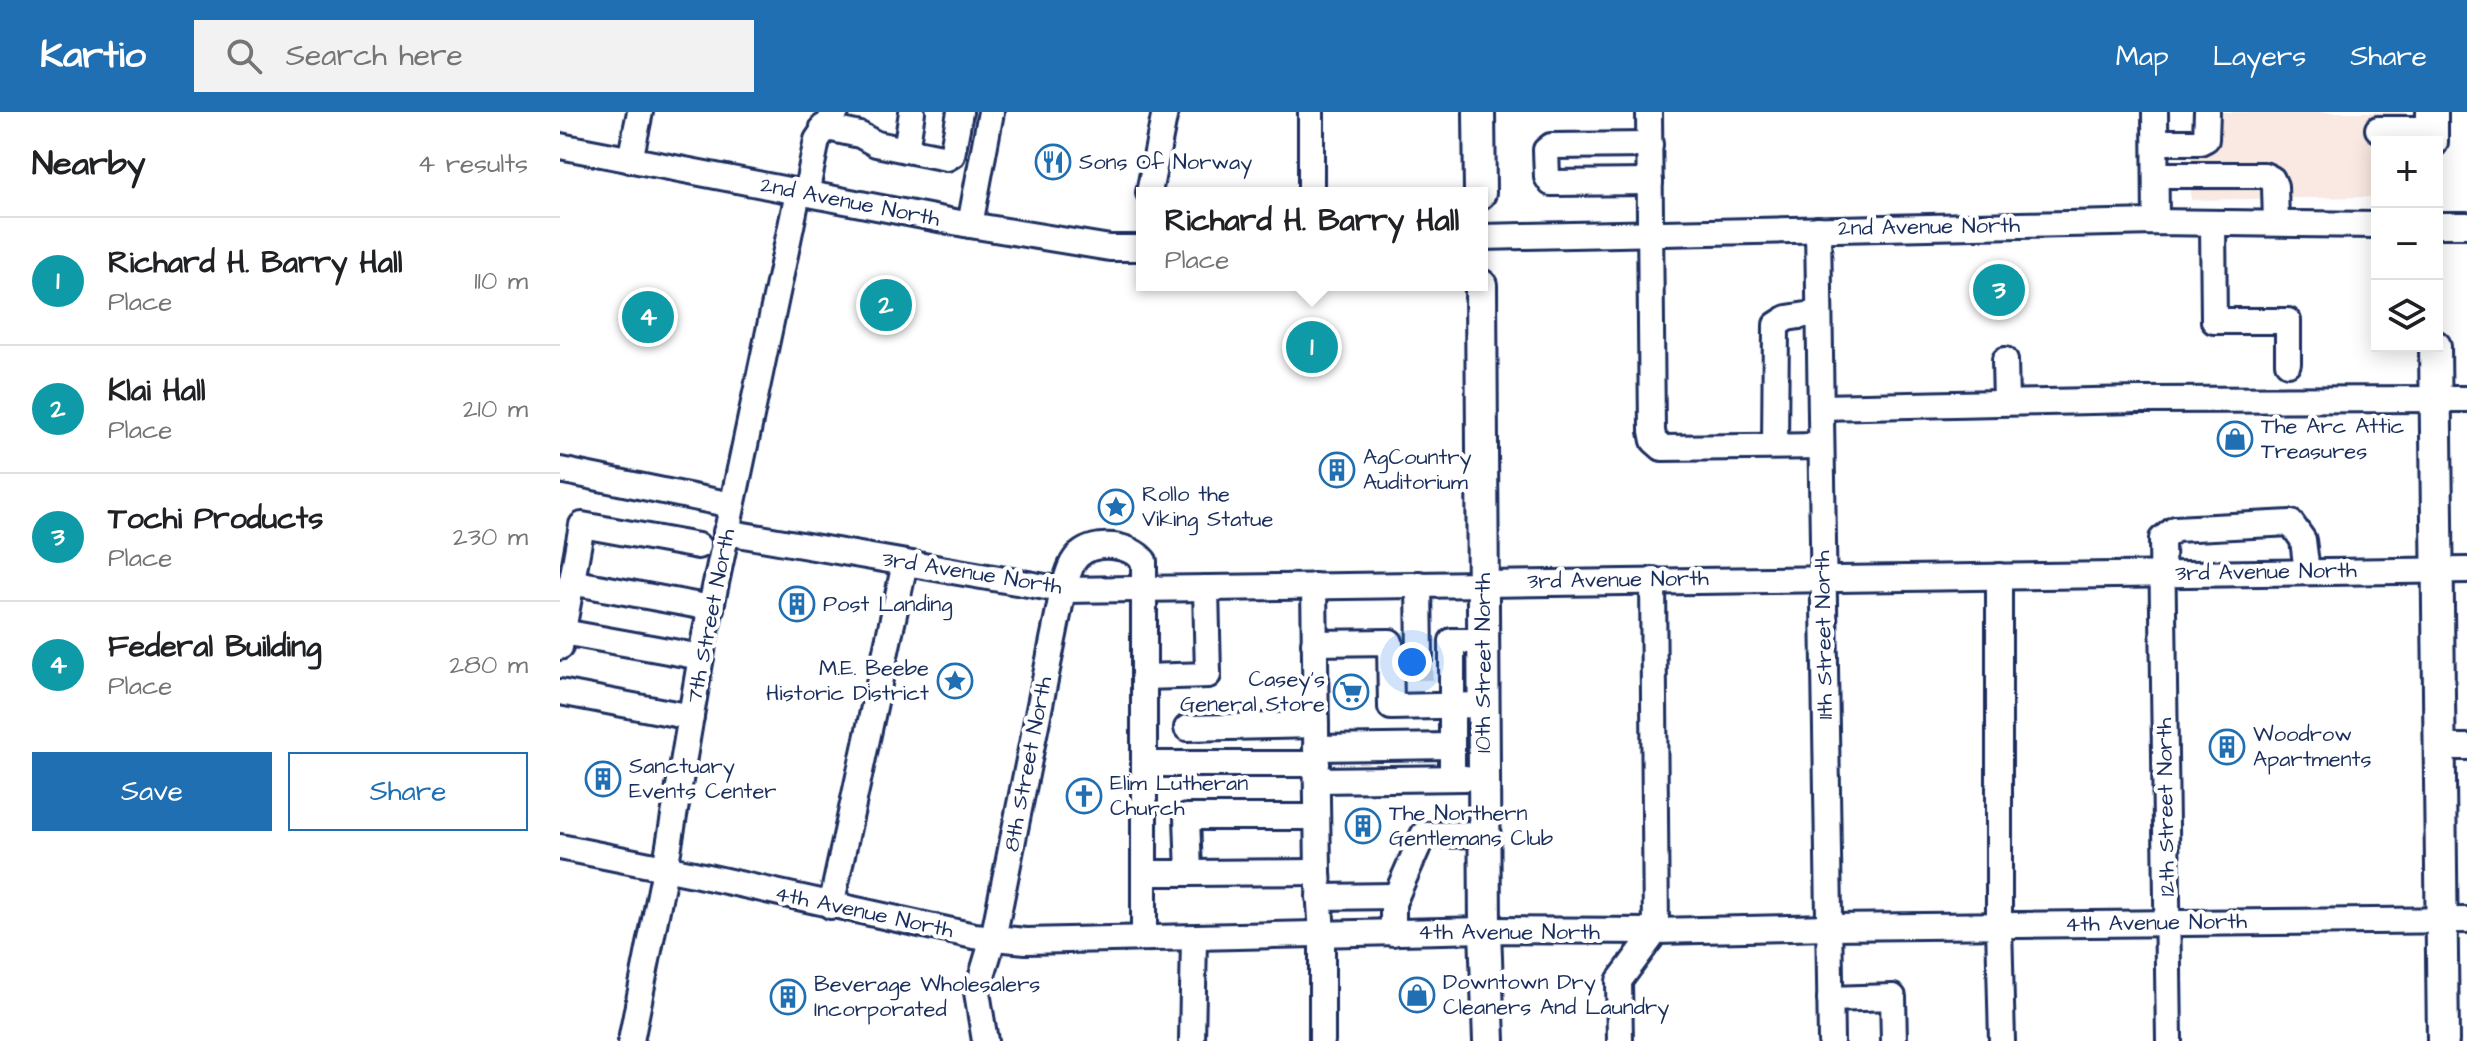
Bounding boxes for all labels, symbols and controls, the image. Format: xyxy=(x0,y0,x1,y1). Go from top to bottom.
search box xyxy=(194,20,754,92)
text: Kartio xyxy=(40,30,146,82)
icon: search xyxy=(222,34,266,78)
text: Search here xyxy=(286,35,463,77)
text: Map xyxy=(2116,37,2169,76)
text: Layers xyxy=(2213,37,2306,76)
text: Share xyxy=(2350,37,2427,76)
map controls xyxy=(2371,136,2443,352)
button: + xyxy=(2371,136,2443,208)
text: Nearby xyxy=(32,140,146,188)
restaurant icon: Sons Of Norway xyxy=(1034,143,1072,181)
text: 4 results xyxy=(418,146,528,182)
place label: Sons Of Norway xyxy=(1079,147,1252,179)
street label: 2nd Avenue North xyxy=(758,169,942,235)
popup xyxy=(1136,187,1488,291)
text: Richard H. Barry Hall xyxy=(1165,200,1459,242)
button: − xyxy=(2371,208,2443,280)
street label: 2nd Avenue North xyxy=(1838,210,2020,244)
text: Richard H. Barry Hall xyxy=(108,242,402,284)
text: Place xyxy=(1165,242,1229,278)
pin: 3 xyxy=(1973,260,2025,320)
text: 1 xyxy=(56,263,60,299)
text: 110 m xyxy=(474,263,528,299)
pin: 2 xyxy=(860,275,912,335)
button: layers xyxy=(2371,280,2443,352)
text: Place xyxy=(108,284,172,320)
pin: 4 xyxy=(622,287,674,347)
pin: 1 xyxy=(1286,317,1338,377)
text: Klai Hall xyxy=(108,370,206,412)
text: 2 xyxy=(51,391,65,427)
text: 210 m xyxy=(463,391,528,427)
place label: The Arc Attic Treasures xyxy=(2261,411,2404,467)
text: Place xyxy=(108,412,172,448)
shop icon: The Arc Attic Treasures xyxy=(2216,420,2254,458)
place label: AgCountry Auditorium xyxy=(1363,442,1472,498)
building icon: AgCountry Auditorium xyxy=(1318,451,1356,489)
place label: Rollo the Viking Statue xyxy=(1142,479,1273,536)
place icon: Rollo the Viking Statue xyxy=(1097,488,1135,526)
text: Tochi Products xyxy=(108,498,323,540)
text: 3 xyxy=(51,519,65,555)
text: 230 m xyxy=(453,519,528,555)
street label: 7th Street North xyxy=(679,526,743,706)
text: Place xyxy=(108,540,172,576)
street label: 3rd Avenue North xyxy=(880,543,1064,603)
street label: 11th Street North xyxy=(1807,550,1841,720)
street label: 3rd Avenue North xyxy=(2175,555,2357,589)
street label: 3rd Avenue North xyxy=(1527,563,1709,597)
street label: 10th Street North xyxy=(1468,573,1499,753)
building icon: Post Landing xyxy=(778,585,816,623)
place label: Post Landing xyxy=(823,589,953,621)
text: Federal Building xyxy=(108,626,321,668)
your location xyxy=(1392,642,1432,682)
text: 4 xyxy=(49,647,67,683)
text: 280 m xyxy=(449,647,528,683)
place label: M.E. Beebe Historic District xyxy=(766,653,929,709)
place icon: M.E. Beebe Historic District xyxy=(936,662,974,700)
place label: Casey's General Store xyxy=(1180,664,1325,720)
text: Place xyxy=(108,668,172,704)
supermarket icon: Casey's General Store xyxy=(1332,673,1370,711)
street label: 8th Street North xyxy=(996,674,1060,854)
street label: 12th Street North xyxy=(2149,717,2183,897)
place label: Woodrow Apartments xyxy=(2253,719,2372,775)
building icon: Woodrow Apartments xyxy=(2208,728,2246,766)
place label: Sanctuary Events Center xyxy=(629,751,777,807)
button: Save xyxy=(32,752,272,831)
button: Share xyxy=(288,752,528,831)
building icon: Sanctuary Events Center xyxy=(584,760,622,798)
place label: Elim Lutheran Church xyxy=(1110,768,1248,824)
church icon: Elim Lutheran Church xyxy=(1065,777,1103,815)
place label: The Northern Gentlemans Club xyxy=(1389,798,1553,854)
building icon: The Northern Gentlemans Club xyxy=(1344,807,1382,845)
street label: 4th Avenue North xyxy=(772,878,956,946)
street label: 4th Avenue North xyxy=(2065,906,2247,940)
street label: 4th Avenue North xyxy=(1418,917,1600,948)
place label: Downtown Dry Cleaners And Laundry xyxy=(1443,967,1669,1024)
place label: Beverage Wholesalers Incorporated xyxy=(814,969,1040,1025)
shop icon: Downtown Dry Cleaners And Laundry xyxy=(1398,976,1436,1014)
building icon: Beverage Wholesalers Incorporated xyxy=(769,978,807,1016)

